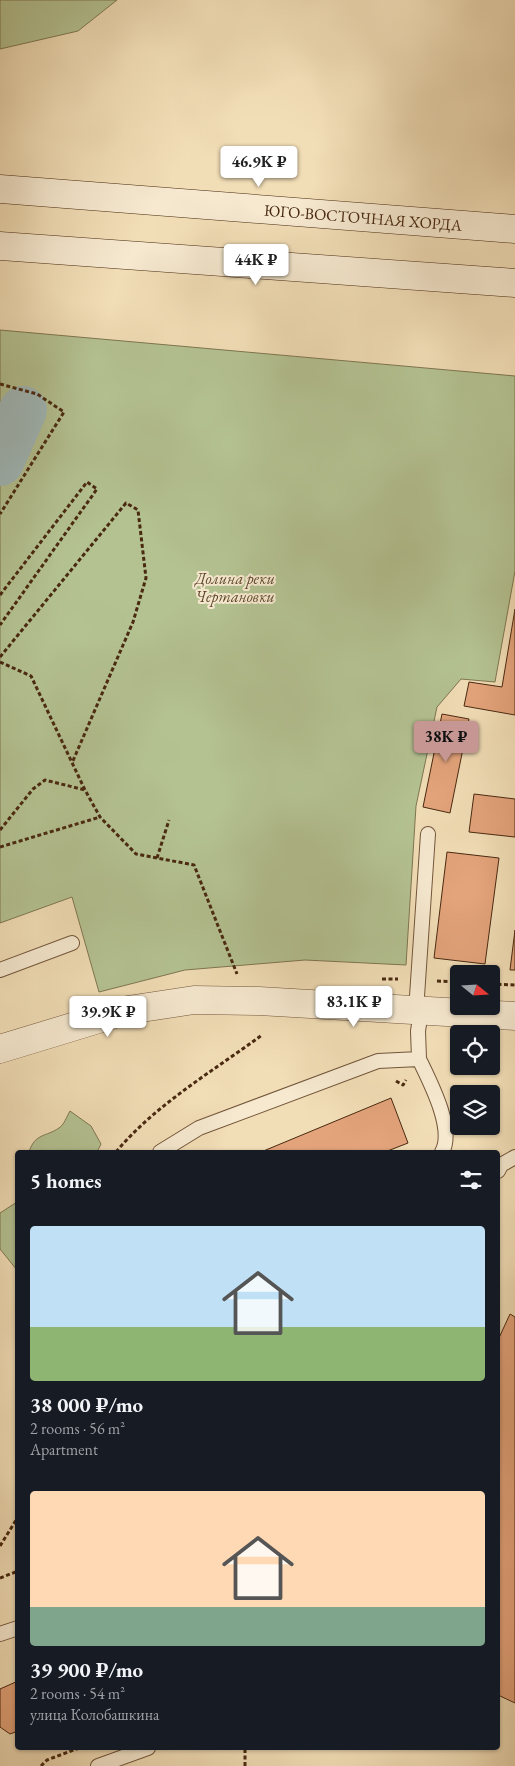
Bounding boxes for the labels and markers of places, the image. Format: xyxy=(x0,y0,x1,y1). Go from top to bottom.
pin: 46.9K ₽ xyxy=(213,146,305,188)
pin: 44K ₽ xyxy=(221,244,291,286)
pin: 38K ₽ xyxy=(411,720,481,763)
pin: 83.1K ₽ xyxy=(308,986,400,1028)
pin: 39.9K ₽ xyxy=(62,996,154,1038)

